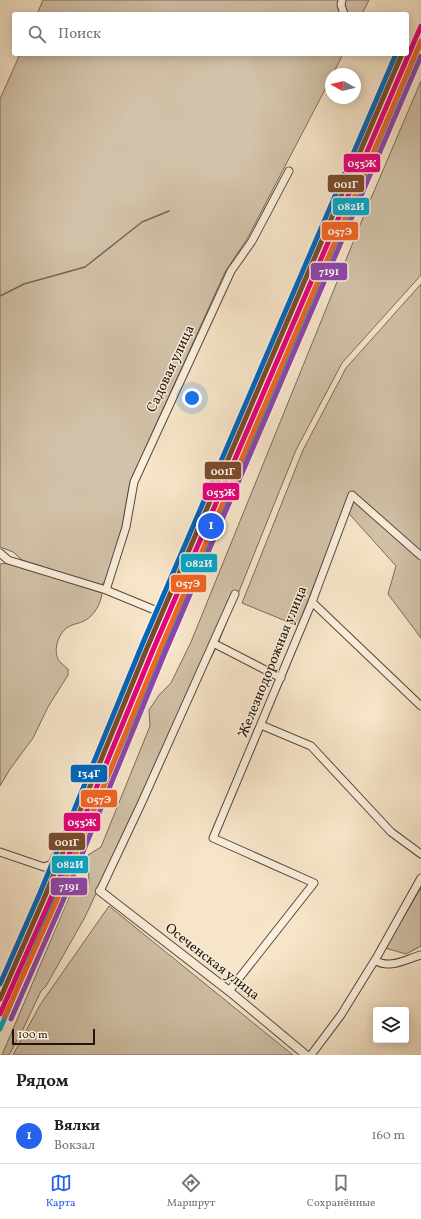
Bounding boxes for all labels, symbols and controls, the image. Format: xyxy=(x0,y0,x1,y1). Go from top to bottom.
search box xyxy=(12,12,409,56)
icon: search xyxy=(26,23,48,45)
text: Поиск xyxy=(58,24,101,45)
north arrow xyxy=(325,68,361,104)
line badge: 053Ж xyxy=(343,153,381,173)
text: 053Ж xyxy=(347,157,377,172)
line badge: 001Г xyxy=(327,174,365,193)
text: 001Г xyxy=(334,178,359,193)
line badge: 082И xyxy=(332,197,370,216)
text: 082И xyxy=(338,200,365,215)
line badge: 057Э xyxy=(321,221,359,241)
text: 057Э xyxy=(328,225,352,240)
line badge: 7191 xyxy=(310,262,348,281)
text: 7191 xyxy=(319,265,339,280)
street label: Садовая улица xyxy=(142,322,200,416)
your location xyxy=(182,388,202,408)
line badge: 001Г xyxy=(204,461,242,480)
text: 001Г xyxy=(211,465,236,480)
line badge: 053Ж xyxy=(202,482,240,501)
text: 053Ж xyxy=(206,486,236,501)
pin: 1 xyxy=(198,511,224,541)
line badge: 082И xyxy=(180,553,218,573)
text: 082И xyxy=(186,557,213,572)
line badge: 057Э xyxy=(170,574,207,593)
text: 057Э xyxy=(176,577,200,592)
street label: Железнодорожная улица xyxy=(234,583,312,741)
line badge: 134Г xyxy=(70,764,108,783)
text: 134Г xyxy=(77,767,101,782)
line badge: 057Э xyxy=(80,789,118,808)
text: 057Э xyxy=(87,793,111,808)
line badge: 053Ж xyxy=(63,812,101,832)
text: 053Ж xyxy=(67,816,97,831)
line badge: 001Г xyxy=(48,832,86,851)
text: 001Г xyxy=(55,836,80,851)
line badge: 082И xyxy=(51,855,89,874)
text: 082И xyxy=(57,858,84,873)
line badge: 7191 xyxy=(50,877,88,896)
text: 7191 xyxy=(59,880,79,895)
street label: Осеченская улица xyxy=(161,919,263,1005)
map controls xyxy=(373,1007,409,1043)
button: layers xyxy=(373,1007,409,1043)
scale bar xyxy=(12,1027,95,1046)
text: 100 m xyxy=(18,1028,48,1043)
text: Рядом xyxy=(16,1070,69,1093)
text: Вялки xyxy=(54,1116,100,1137)
text: 1 xyxy=(26,1127,32,1145)
text: 160 m xyxy=(371,1127,405,1145)
text: Вокзал xyxy=(54,1137,95,1155)
tab: Карта xyxy=(46,1172,76,1211)
tab: Маршрут xyxy=(167,1172,215,1211)
tab: Сохранённые xyxy=(307,1172,375,1211)

